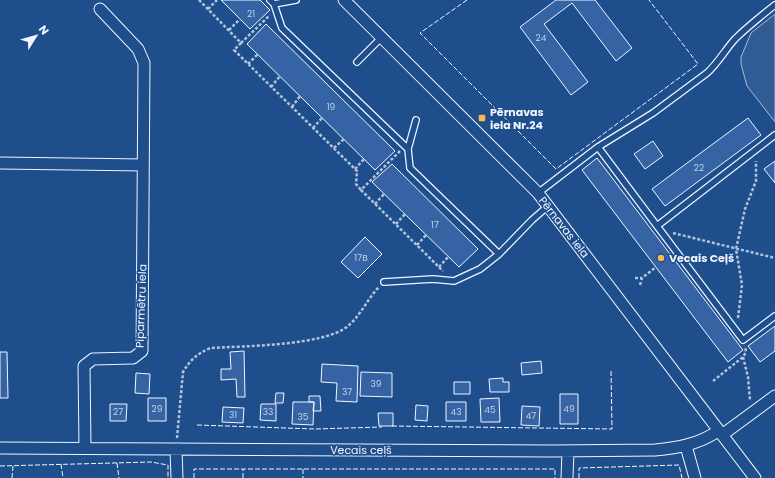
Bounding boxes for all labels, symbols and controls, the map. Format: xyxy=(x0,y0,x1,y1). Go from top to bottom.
house number: 21 xyxy=(247,8,255,20)
north arrow xyxy=(16,16,56,56)
text: N xyxy=(35,22,53,38)
house number: 24 xyxy=(536,32,547,44)
house number: 19 xyxy=(327,101,336,113)
place label: Pērnavas iela Nr.24 xyxy=(490,104,544,133)
marker: Pērnavas iela Nr.24 xyxy=(477,113,487,123)
house number: 22 xyxy=(694,162,704,174)
street label: Pērnavas iela xyxy=(535,193,593,261)
house number: 17 xyxy=(431,219,439,231)
place label: Vecais Ceļš xyxy=(669,250,734,266)
house number: 17B xyxy=(354,252,368,264)
marker: Vecais Ceļš xyxy=(656,253,666,263)
street label: Piparmētru iela xyxy=(132,264,150,348)
house number: 39 xyxy=(371,378,382,390)
house number: 37 xyxy=(342,386,352,398)
house number: 29 xyxy=(152,403,163,415)
house number: 49 xyxy=(563,403,575,415)
house number: 45 xyxy=(484,404,496,416)
house number: 27 xyxy=(113,406,123,418)
house number: 33 xyxy=(263,406,273,418)
house number: 43 xyxy=(451,406,461,418)
house number: 31 xyxy=(229,409,237,421)
house number: 47 xyxy=(526,410,536,422)
house number: 35 xyxy=(298,411,309,423)
street label: Vecais ceļš xyxy=(330,442,392,458)

